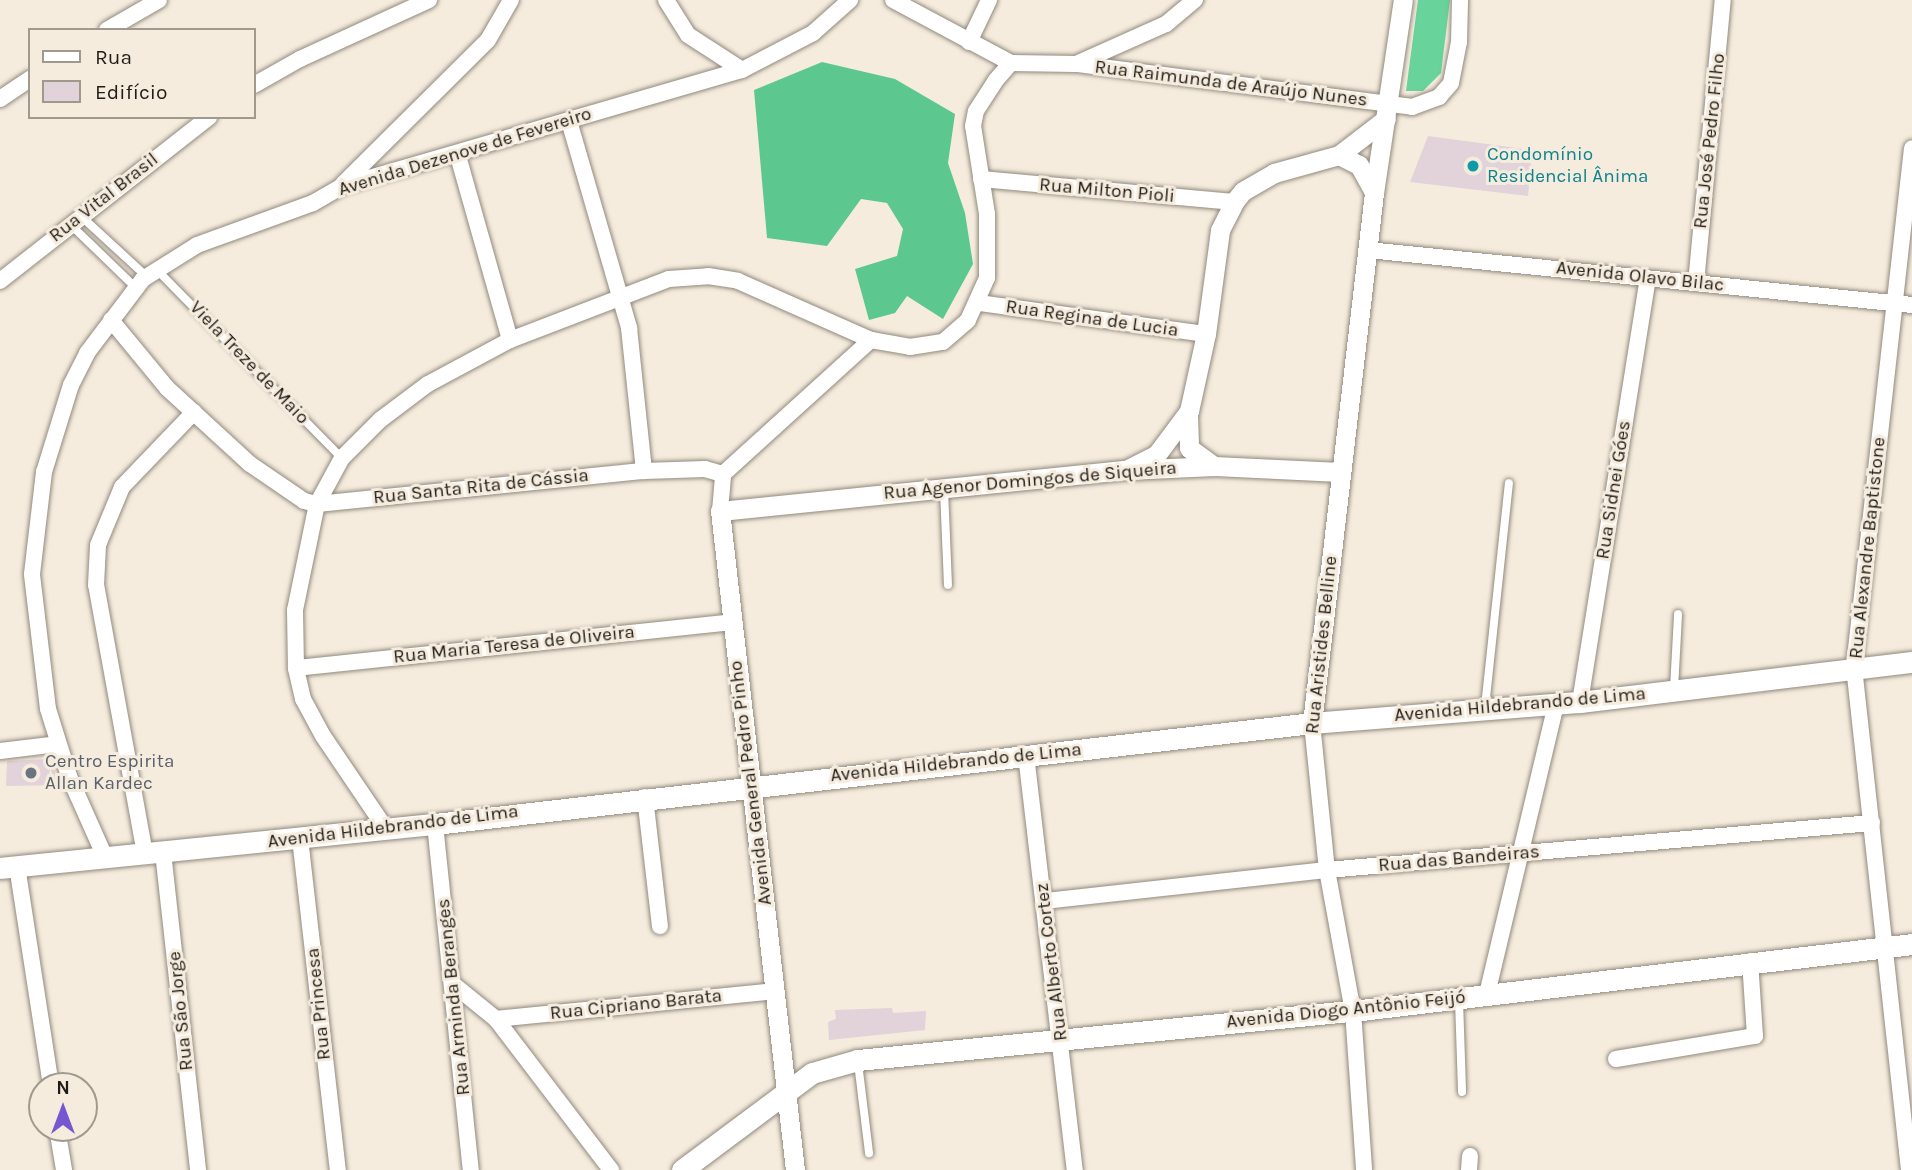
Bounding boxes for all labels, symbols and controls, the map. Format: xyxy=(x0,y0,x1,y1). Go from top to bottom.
legend xyxy=(28,28,256,119)
text: Rua xyxy=(95,45,132,69)
street label: Rua José Pedro Filho xyxy=(1689,52,1731,230)
street label: Rua Raimunda de Araújo Nunes xyxy=(1093,56,1369,112)
text: Edifício xyxy=(95,80,168,104)
street label: Avenida Dezenove de Fevereiro xyxy=(336,103,594,201)
place label: Condomínio Residencial Ânima xyxy=(1487,144,1649,188)
street label: Rua Vital Brasil xyxy=(45,148,163,248)
marker: Condomínio Residencial Ânima xyxy=(1465,158,1481,174)
street label: Rua Milton Pioli xyxy=(1038,174,1176,208)
street label: Avenida Olavo Bilac xyxy=(1555,257,1725,297)
street label: Rua Regina de Lucia xyxy=(1004,296,1180,342)
street label: Viela Treze de Maio xyxy=(184,297,314,429)
street label: Rua Sidnei Góes xyxy=(1592,419,1636,561)
street label: Rua Alexandre Baptistone xyxy=(1845,436,1891,660)
street label: Rua Agenor Domingos de Siqueira xyxy=(882,457,1178,505)
street label: Rua Santa Rita de Cássia xyxy=(372,464,590,510)
street label: Rua Aristides Belline xyxy=(1301,555,1343,735)
street label: Rua Maria Teresa de Oliveira xyxy=(392,621,636,669)
street label: Avenida General Pedro Pinho xyxy=(725,659,777,907)
street label: Avenida Hildebrando de Lima xyxy=(1393,683,1647,727)
street label: Avenida Hildebrando de Lima xyxy=(829,738,1083,788)
place label: Centro Espirita Allan Kardec xyxy=(45,751,174,795)
marker: Centro Espirita Allan Kardec xyxy=(23,765,39,781)
street label: Avenida Hildebrando de Lima xyxy=(266,800,520,854)
street label: Rua das Bandeiras xyxy=(1377,841,1541,877)
street label: Rua Alberto Cortez xyxy=(1031,882,1073,1042)
street label: Rua Arminda Beranges xyxy=(432,897,476,1097)
street label: Rua Princesa xyxy=(302,947,336,1061)
street label: Rua São Jorge xyxy=(163,950,199,1072)
street label: Rua Cipriano Barata xyxy=(549,985,723,1025)
street label: Avenida Diogo Antônio Feijó xyxy=(1225,986,1467,1034)
north arrow xyxy=(28,1072,98,1142)
text: N xyxy=(56,1077,70,1099)

